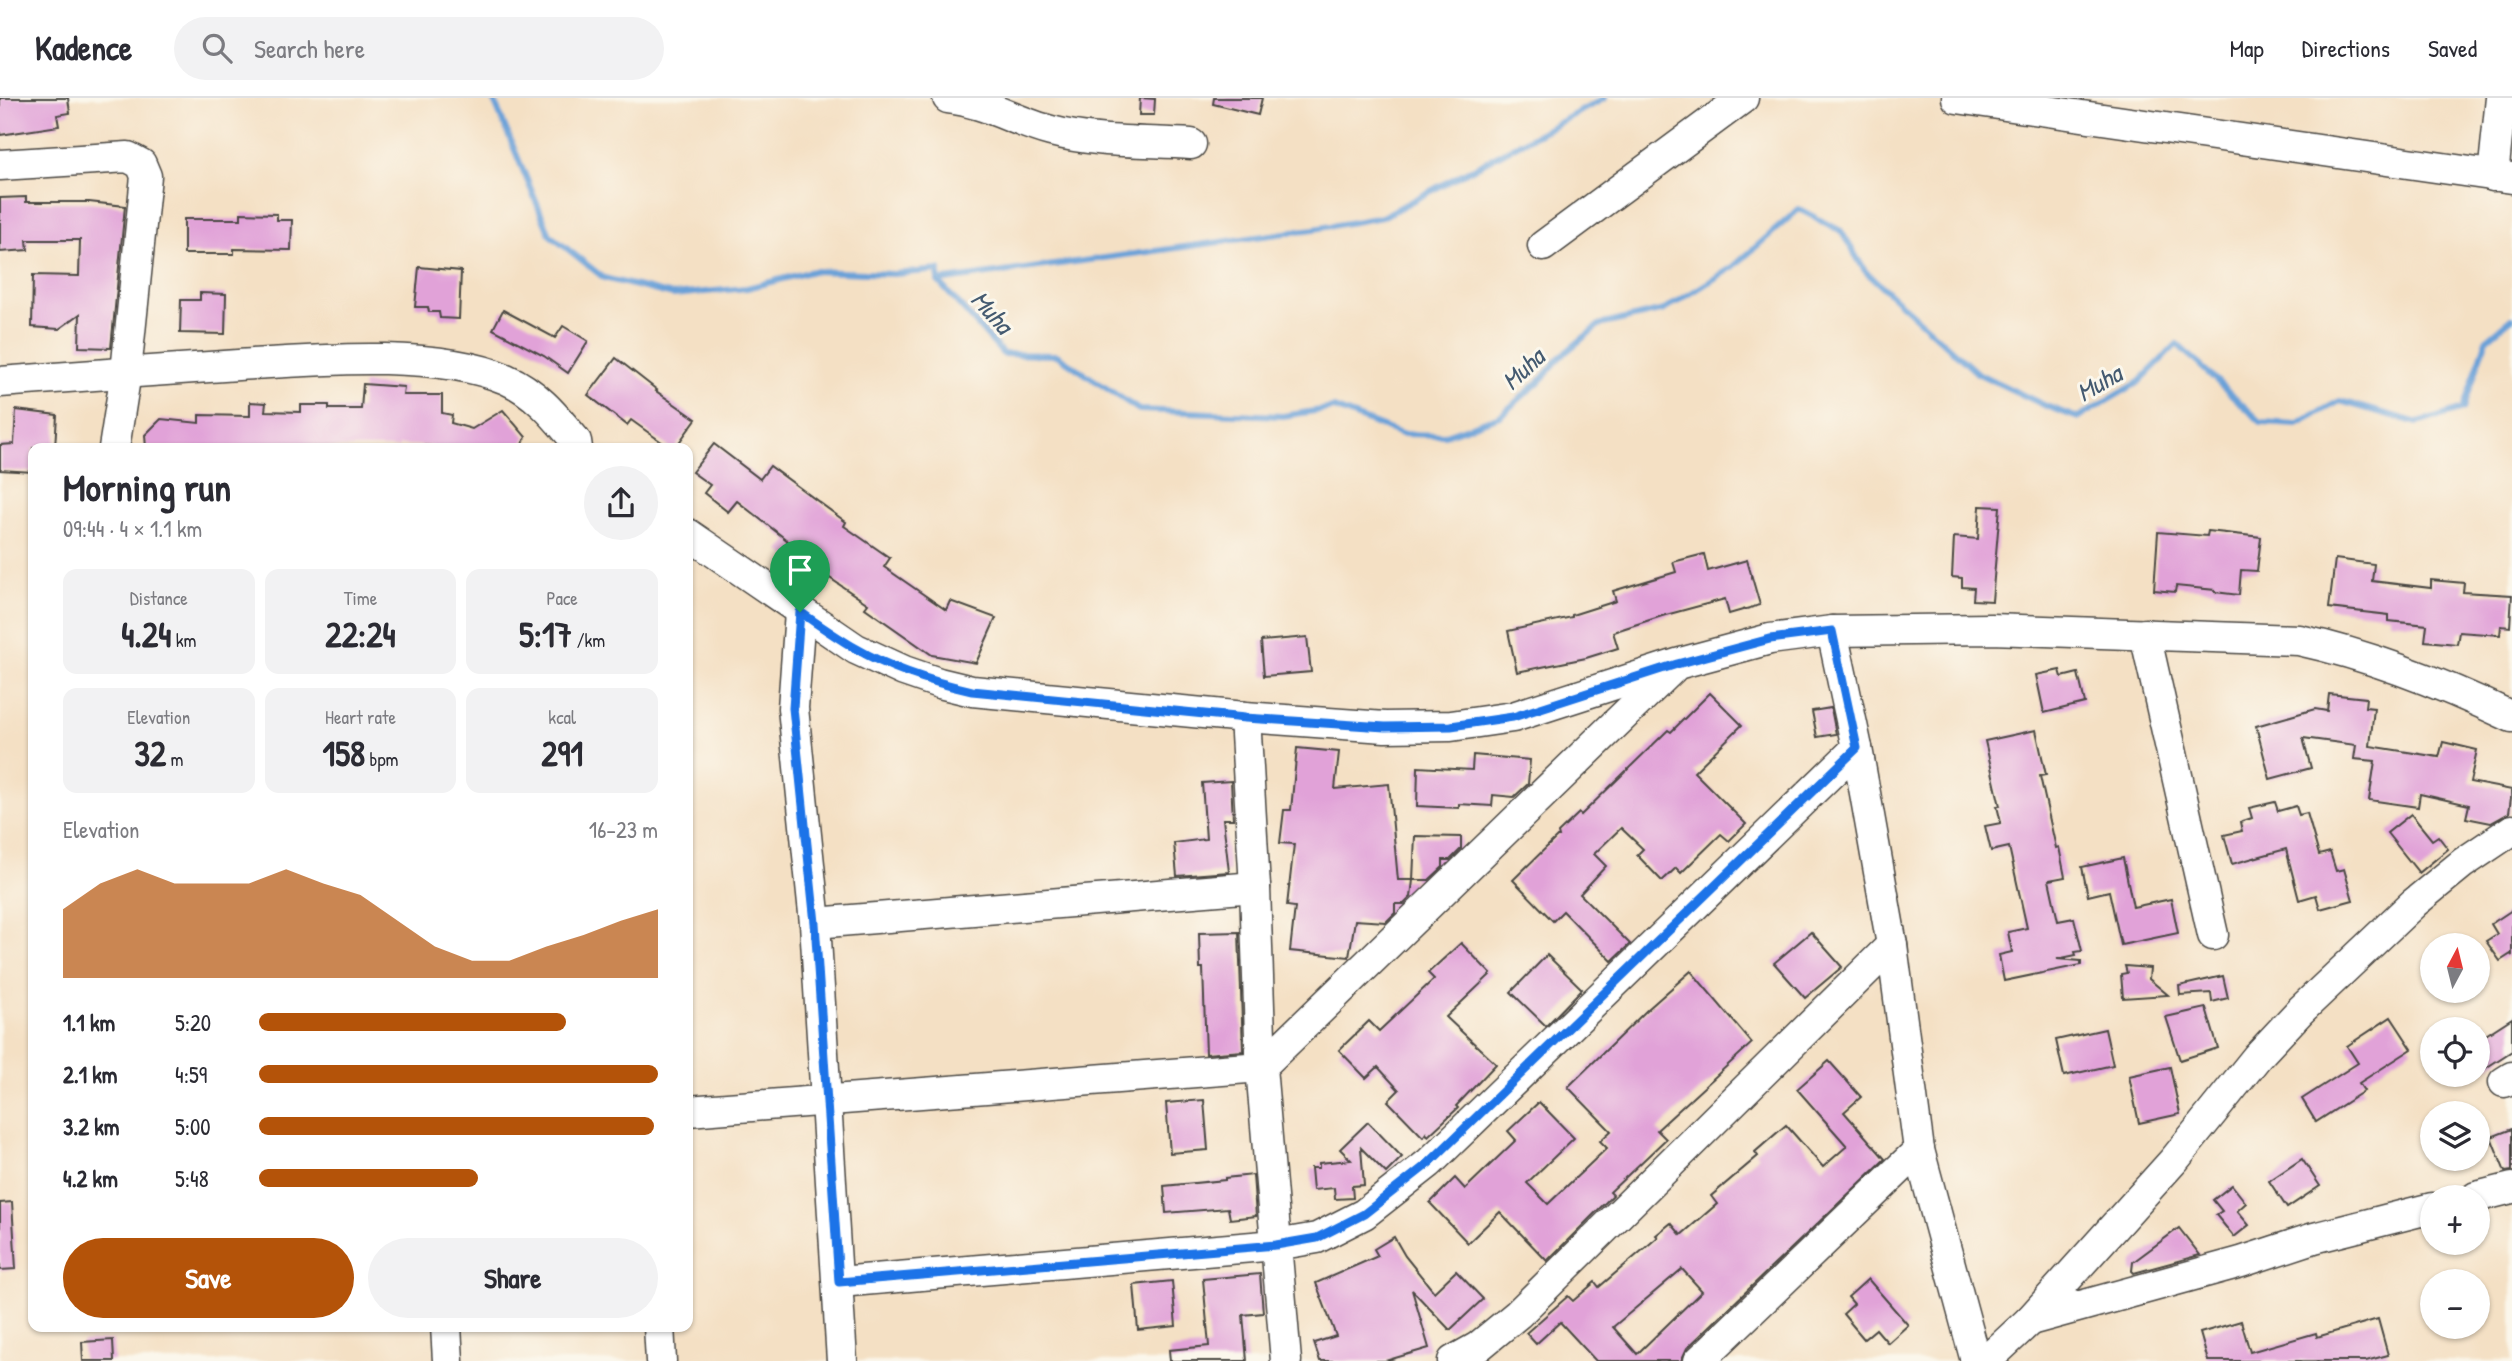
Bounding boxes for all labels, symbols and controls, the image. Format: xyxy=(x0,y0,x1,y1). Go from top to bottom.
search box xyxy=(174,17,664,80)
text: Kadence xyxy=(35,26,132,70)
icon: search xyxy=(198,29,236,67)
text: Search here xyxy=(254,31,365,66)
text: Map xyxy=(2230,32,2264,64)
text: Directions xyxy=(2302,32,2390,64)
text: Saved xyxy=(2428,32,2477,64)
water label: Muha xyxy=(964,282,1023,343)
water label: Muha xyxy=(1494,338,1554,397)
water label: Muha xyxy=(2070,354,2130,409)
text: Morning run xyxy=(63,461,231,513)
button: share xyxy=(584,466,658,540)
text: 09:44 · 4 × 1.1 km xyxy=(63,513,202,544)
pin xyxy=(770,540,830,612)
icon: arrive xyxy=(781,551,819,589)
text: Distance xyxy=(130,585,188,611)
text: Time xyxy=(344,585,377,611)
text: Pace xyxy=(546,585,578,611)
text: 4.24 xyxy=(121,611,171,658)
text: 22:24 xyxy=(325,611,396,658)
text: 5:17 xyxy=(519,611,572,658)
text: km xyxy=(171,627,196,653)
text: /km xyxy=(572,627,605,653)
text: Elevation xyxy=(127,704,190,730)
text: Heart rate xyxy=(325,704,396,730)
text: kcal xyxy=(548,704,576,730)
text: 32 xyxy=(134,730,166,777)
text: 158 xyxy=(323,730,365,777)
text: 291 xyxy=(541,730,583,777)
text: m xyxy=(166,746,184,772)
text: bpm xyxy=(365,746,398,772)
text: Elevation xyxy=(63,814,139,845)
text: 16–23 m xyxy=(589,814,658,845)
north arrow xyxy=(2420,933,2490,1003)
map controls xyxy=(2420,933,2490,1339)
text: 1.1 km xyxy=(63,1007,115,1038)
text: 5:20 xyxy=(175,1007,211,1038)
button: locate xyxy=(2420,1017,2490,1087)
text: 2.1 km xyxy=(63,1059,118,1090)
text: 4:59 xyxy=(175,1059,207,1090)
button: layers xyxy=(2420,1101,2490,1171)
text: 3.2 km xyxy=(63,1111,119,1142)
text: 5:00 xyxy=(175,1111,211,1142)
text: 4.2 km xyxy=(63,1163,118,1194)
text: 5:48 xyxy=(175,1163,209,1194)
button: + xyxy=(2420,1185,2490,1255)
button: Save xyxy=(63,1238,354,1318)
button: Share xyxy=(368,1238,658,1318)
button: − xyxy=(2420,1269,2490,1339)

